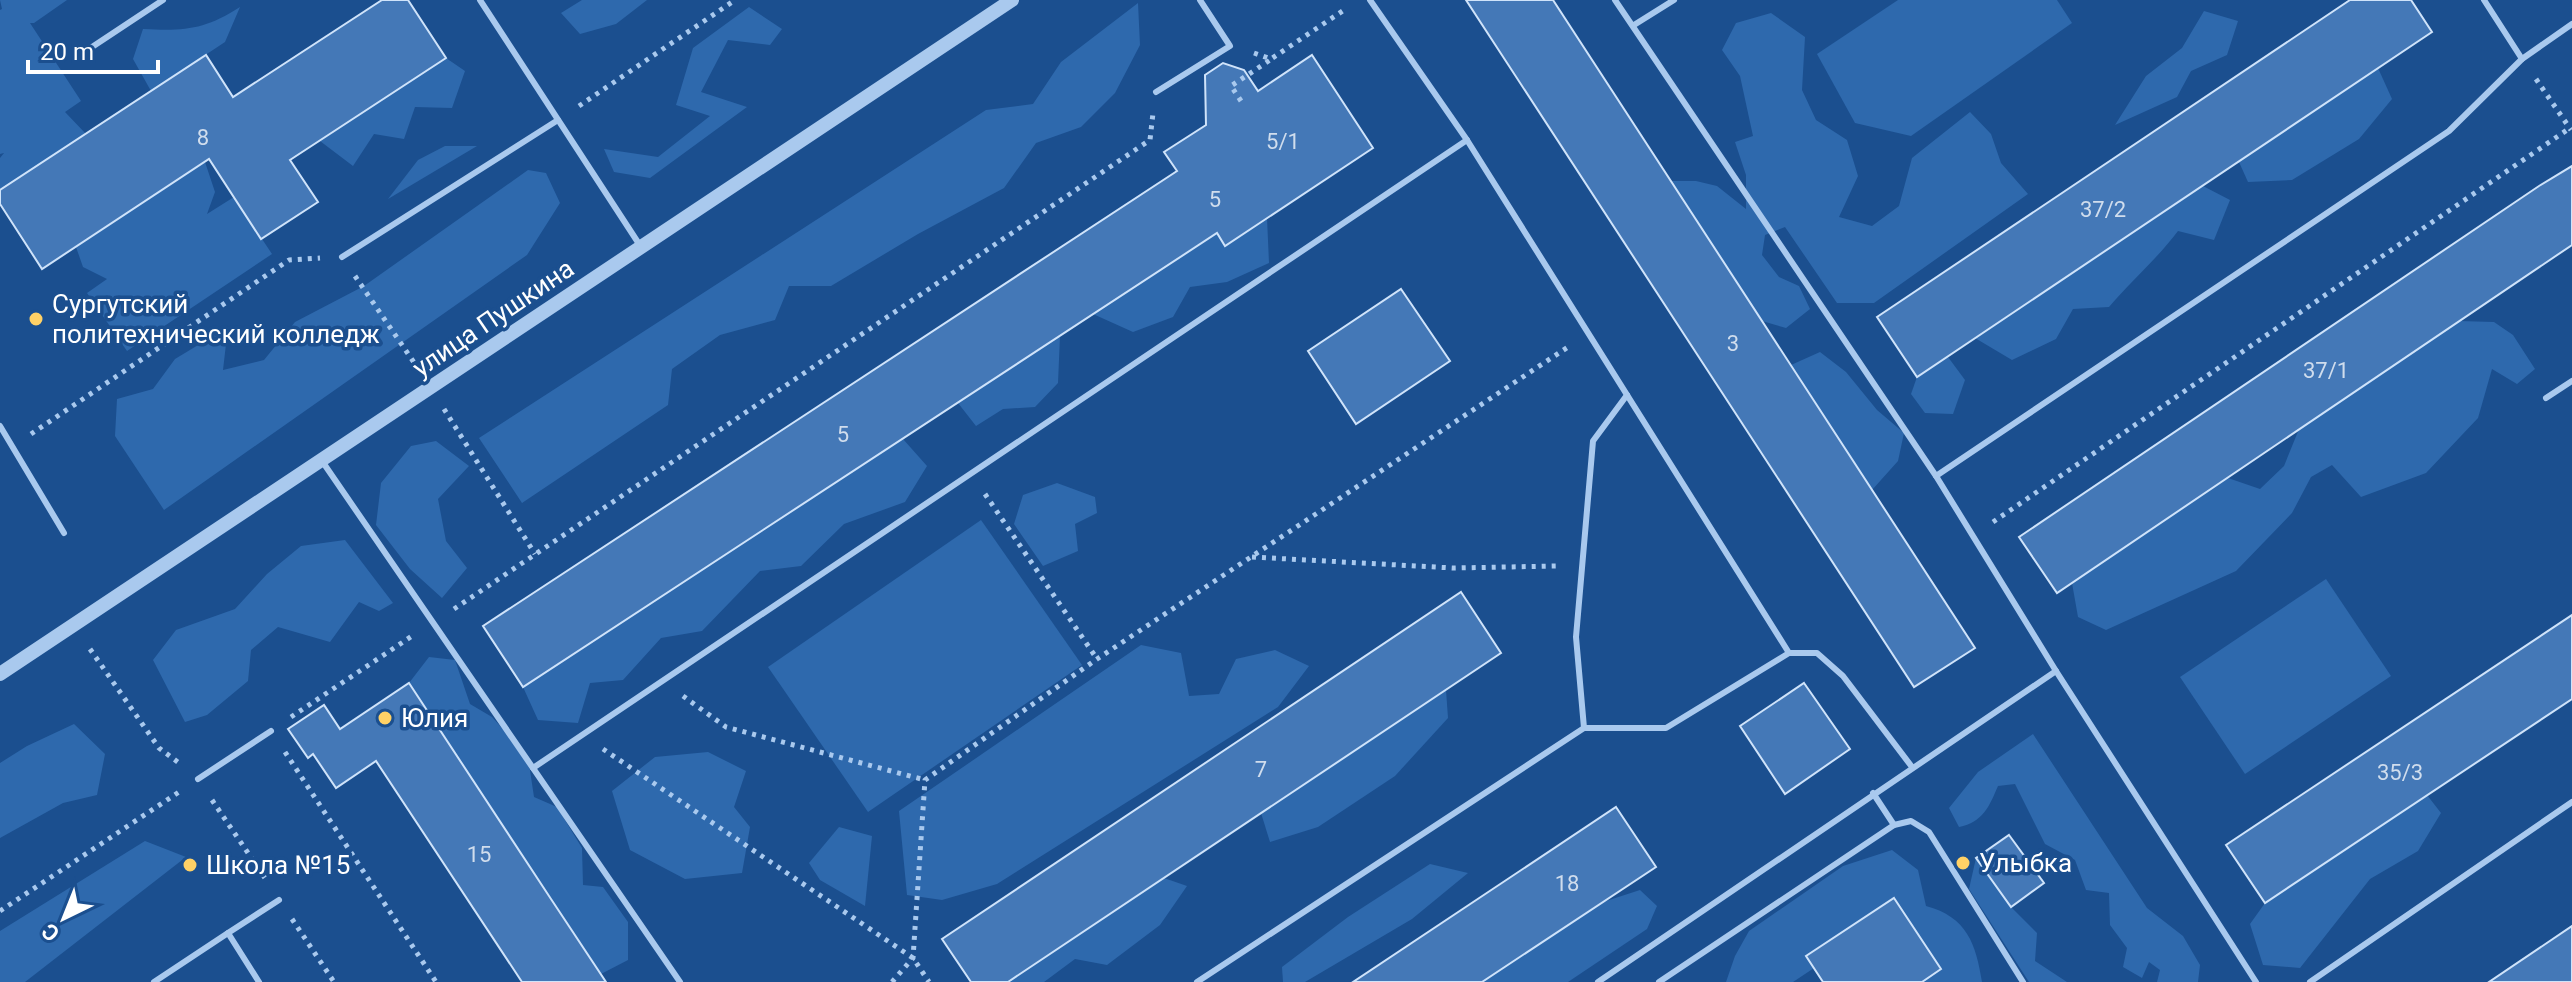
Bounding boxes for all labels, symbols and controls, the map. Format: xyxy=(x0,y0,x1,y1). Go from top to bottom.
scale bar xyxy=(28,24,158,74)
text: 20 m xyxy=(40,38,94,66)
house number: 8 xyxy=(197,125,209,150)
house number: 5/1 xyxy=(1266,129,1300,154)
house number: 5 xyxy=(1209,187,1221,212)
house number: 37/2 xyxy=(2080,197,2126,222)
street label: улица Пушкина xyxy=(407,253,579,383)
place label: Сургутский политехнический колледж xyxy=(52,289,380,349)
marker: Сургутский политехнический колледж xyxy=(27,310,45,328)
house number: 3 xyxy=(1727,331,1739,356)
house number: 37/1 xyxy=(2303,358,2349,383)
house number: 5 xyxy=(837,422,849,447)
place label: Юлия xyxy=(401,703,468,733)
marker: Юлия xyxy=(376,709,394,727)
house number: 7 xyxy=(1255,757,1267,782)
house number: 35/3 xyxy=(2377,760,2423,785)
house number: 15 xyxy=(467,842,491,867)
place label: Улыбка xyxy=(1979,848,2072,878)
place label: Школа №15 xyxy=(206,850,350,880)
marker: Улыбка xyxy=(1954,854,1972,872)
marker: Школа №15 xyxy=(181,856,199,874)
house number: 18 xyxy=(1555,871,1579,896)
north arrow xyxy=(24,878,104,958)
text: С xyxy=(37,918,64,946)

